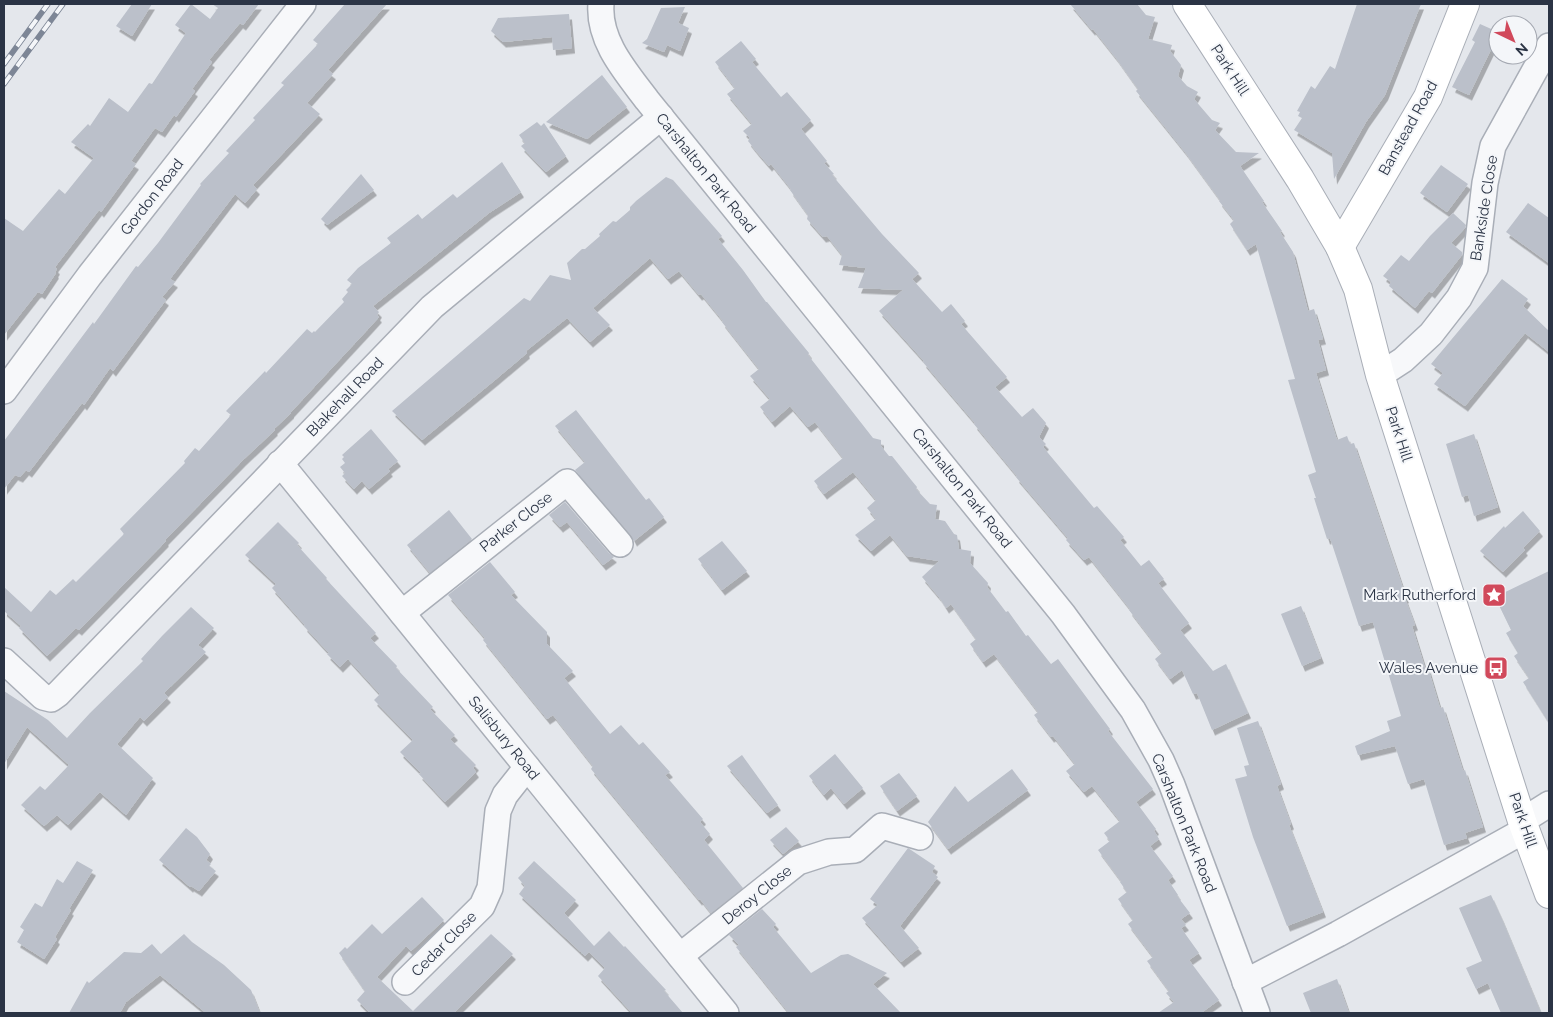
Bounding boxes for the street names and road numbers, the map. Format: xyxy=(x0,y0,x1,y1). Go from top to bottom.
street label: Park Hill xyxy=(1207,41,1254,100)
street label: Banstead Road xyxy=(1375,78,1441,178)
street label: Carshalton Park Road xyxy=(652,110,760,236)
street label: Bankside Close xyxy=(1467,154,1501,262)
street label: Gordon Road xyxy=(117,155,187,239)
street label: Blakehall Road xyxy=(303,354,387,440)
street label: Park Hill xyxy=(1382,404,1417,465)
street label: Carshalton Park Road xyxy=(908,425,1016,551)
street label: Parker Close xyxy=(476,488,556,556)
street label: Salisbury Road xyxy=(465,692,543,784)
street label: Carshalton Park Road xyxy=(1148,751,1220,895)
street label: Park Hill xyxy=(1505,790,1541,851)
street label: Deroy Close xyxy=(719,861,795,928)
street label: Cedar Close xyxy=(408,908,480,980)

